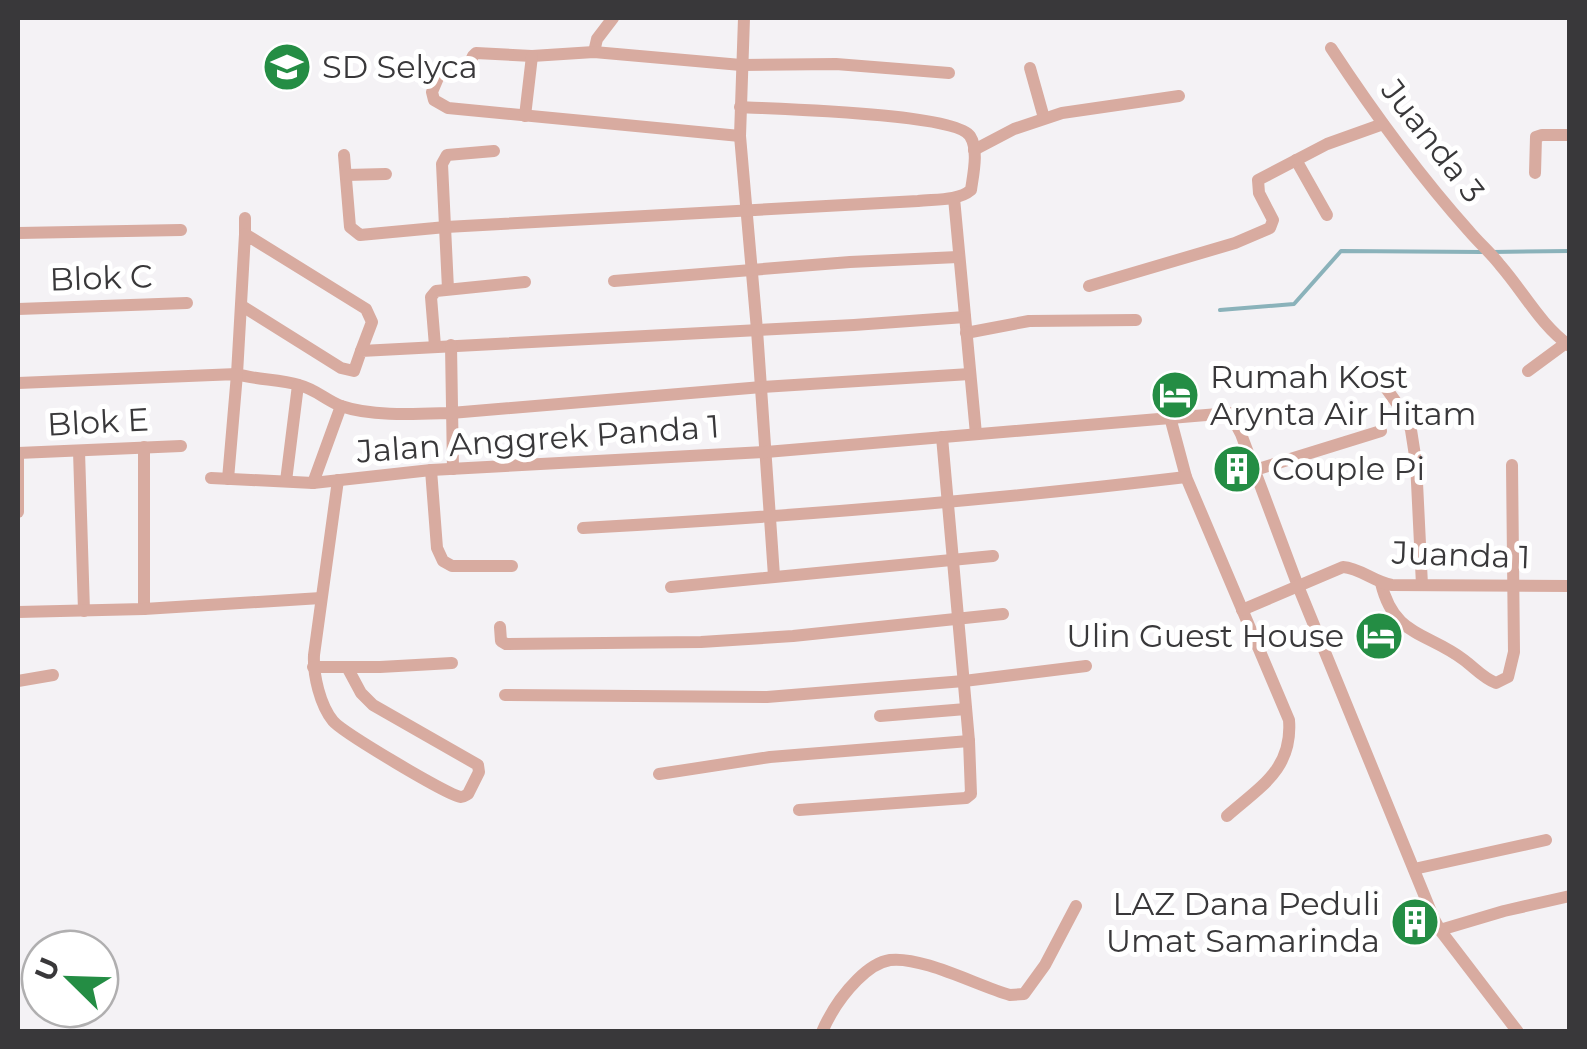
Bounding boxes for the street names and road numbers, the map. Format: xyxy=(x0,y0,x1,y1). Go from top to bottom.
street label: Juanda 3 xyxy=(1373,71,1493,210)
street label: Blok C xyxy=(49,256,153,299)
street label: Blok E xyxy=(46,399,150,444)
street label: Jalan Anggrek Panda 1 xyxy=(354,406,721,471)
street label: Juanda 1 xyxy=(1390,533,1531,576)

